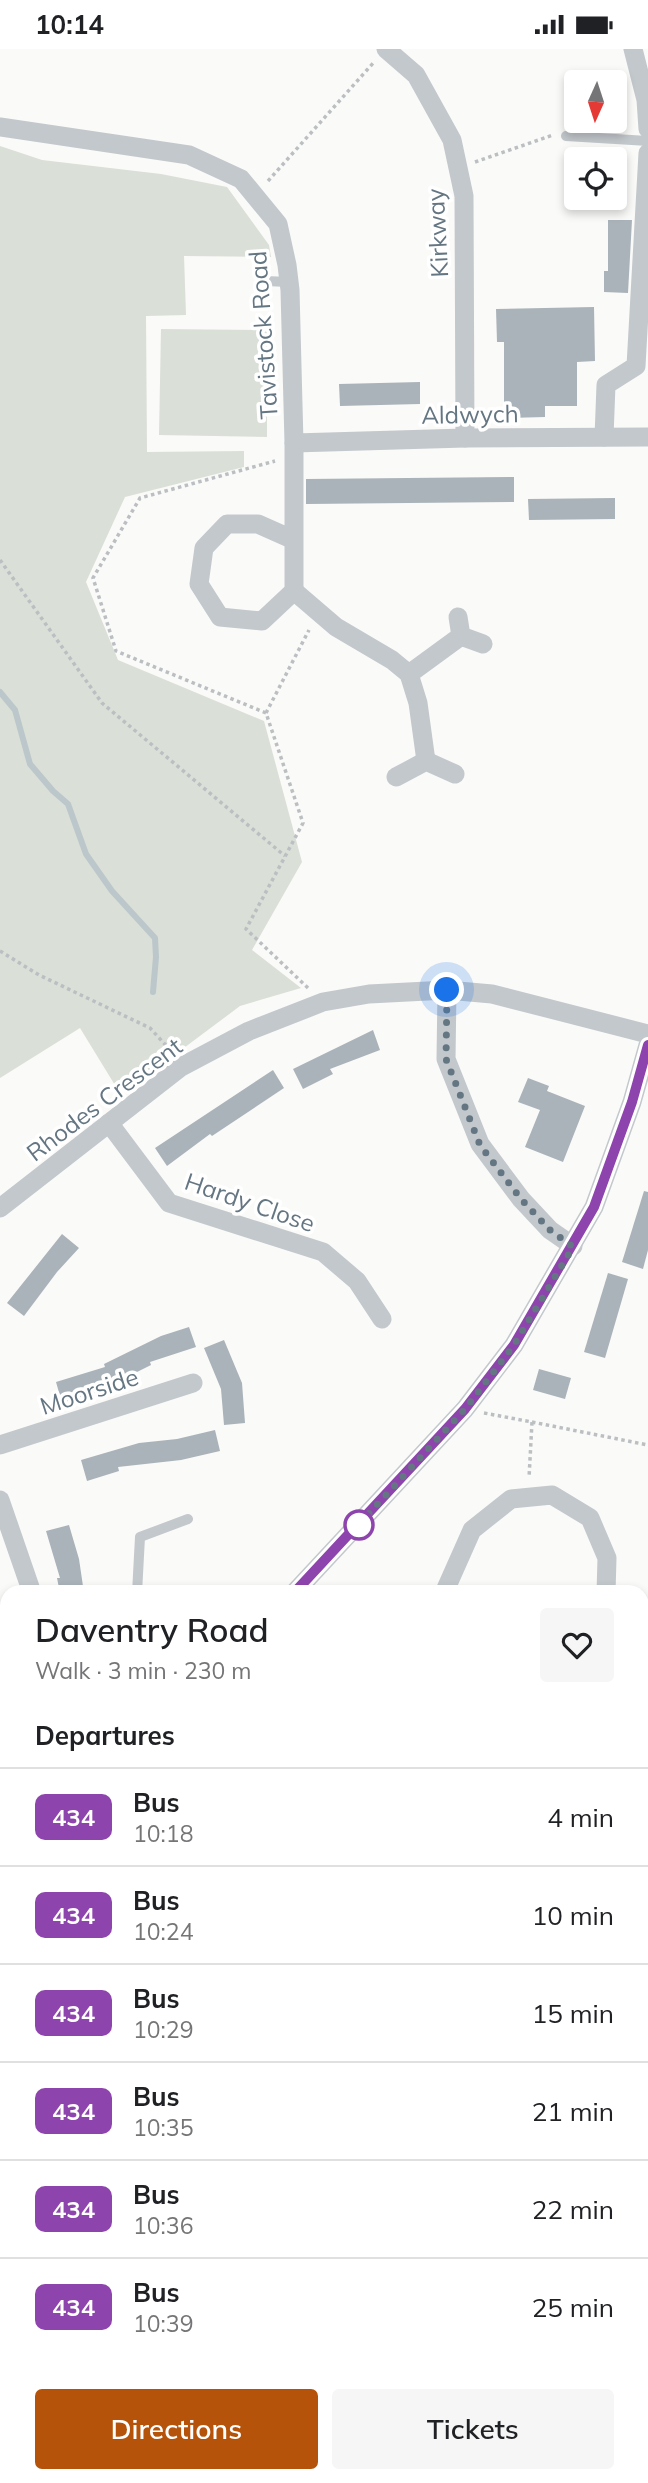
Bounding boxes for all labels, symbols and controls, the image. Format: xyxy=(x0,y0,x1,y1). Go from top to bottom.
text: 10:14 xyxy=(35,8,104,41)
north arrow xyxy=(564,70,626,133)
map controls xyxy=(564,70,627,210)
button: locate xyxy=(564,147,627,210)
street label: Kirkway xyxy=(420,187,454,278)
street label: Tavistock Road xyxy=(242,250,284,420)
street label: Aldwych xyxy=(421,398,519,430)
your location xyxy=(429,972,464,1007)
street label: Rhodes Crescent xyxy=(20,1031,188,1167)
street label: Hardy Close xyxy=(181,1166,319,1238)
street label: Moorside xyxy=(36,1361,142,1421)
unlabelled marker xyxy=(344,1510,374,1540)
button: heart xyxy=(540,1608,614,1682)
text: Daventry Road xyxy=(35,1609,269,1650)
text: Walk · 3 min · 230 m xyxy=(35,1656,252,1685)
text: Departures xyxy=(35,1719,175,1752)
text: Bus xyxy=(133,1786,179,1819)
text: 4 min xyxy=(547,1801,614,1834)
text: 434 xyxy=(52,1802,95,1832)
text: 10:18 xyxy=(133,1819,193,1848)
text: Bus xyxy=(133,1884,179,1917)
text: 10 min xyxy=(532,1899,614,1932)
text: 434 xyxy=(52,1900,95,1930)
text: 10:24 xyxy=(133,1917,193,1946)
text: Bus xyxy=(133,1982,179,2015)
text: 15 min xyxy=(532,1997,614,2030)
text: 434 xyxy=(52,1998,95,2028)
text: 10:29 xyxy=(133,2015,193,2044)
text: Bus xyxy=(133,2080,179,2113)
text: 21 min xyxy=(532,2095,614,2128)
text: 434 xyxy=(52,2096,95,2126)
text: 10:35 xyxy=(133,2113,193,2142)
text: Bus xyxy=(133,2178,179,2211)
text: 22 min xyxy=(532,2193,614,2226)
text: 434 xyxy=(52,2194,95,2224)
text: 10:36 xyxy=(133,2211,193,2240)
text: Bus xyxy=(133,2276,179,2309)
text: 25 min xyxy=(532,2291,614,2324)
text: 434 xyxy=(52,2292,95,2322)
text: 10:39 xyxy=(133,2309,193,2338)
button: Directions xyxy=(35,2389,318,2469)
button: Tickets xyxy=(332,2389,614,2469)

